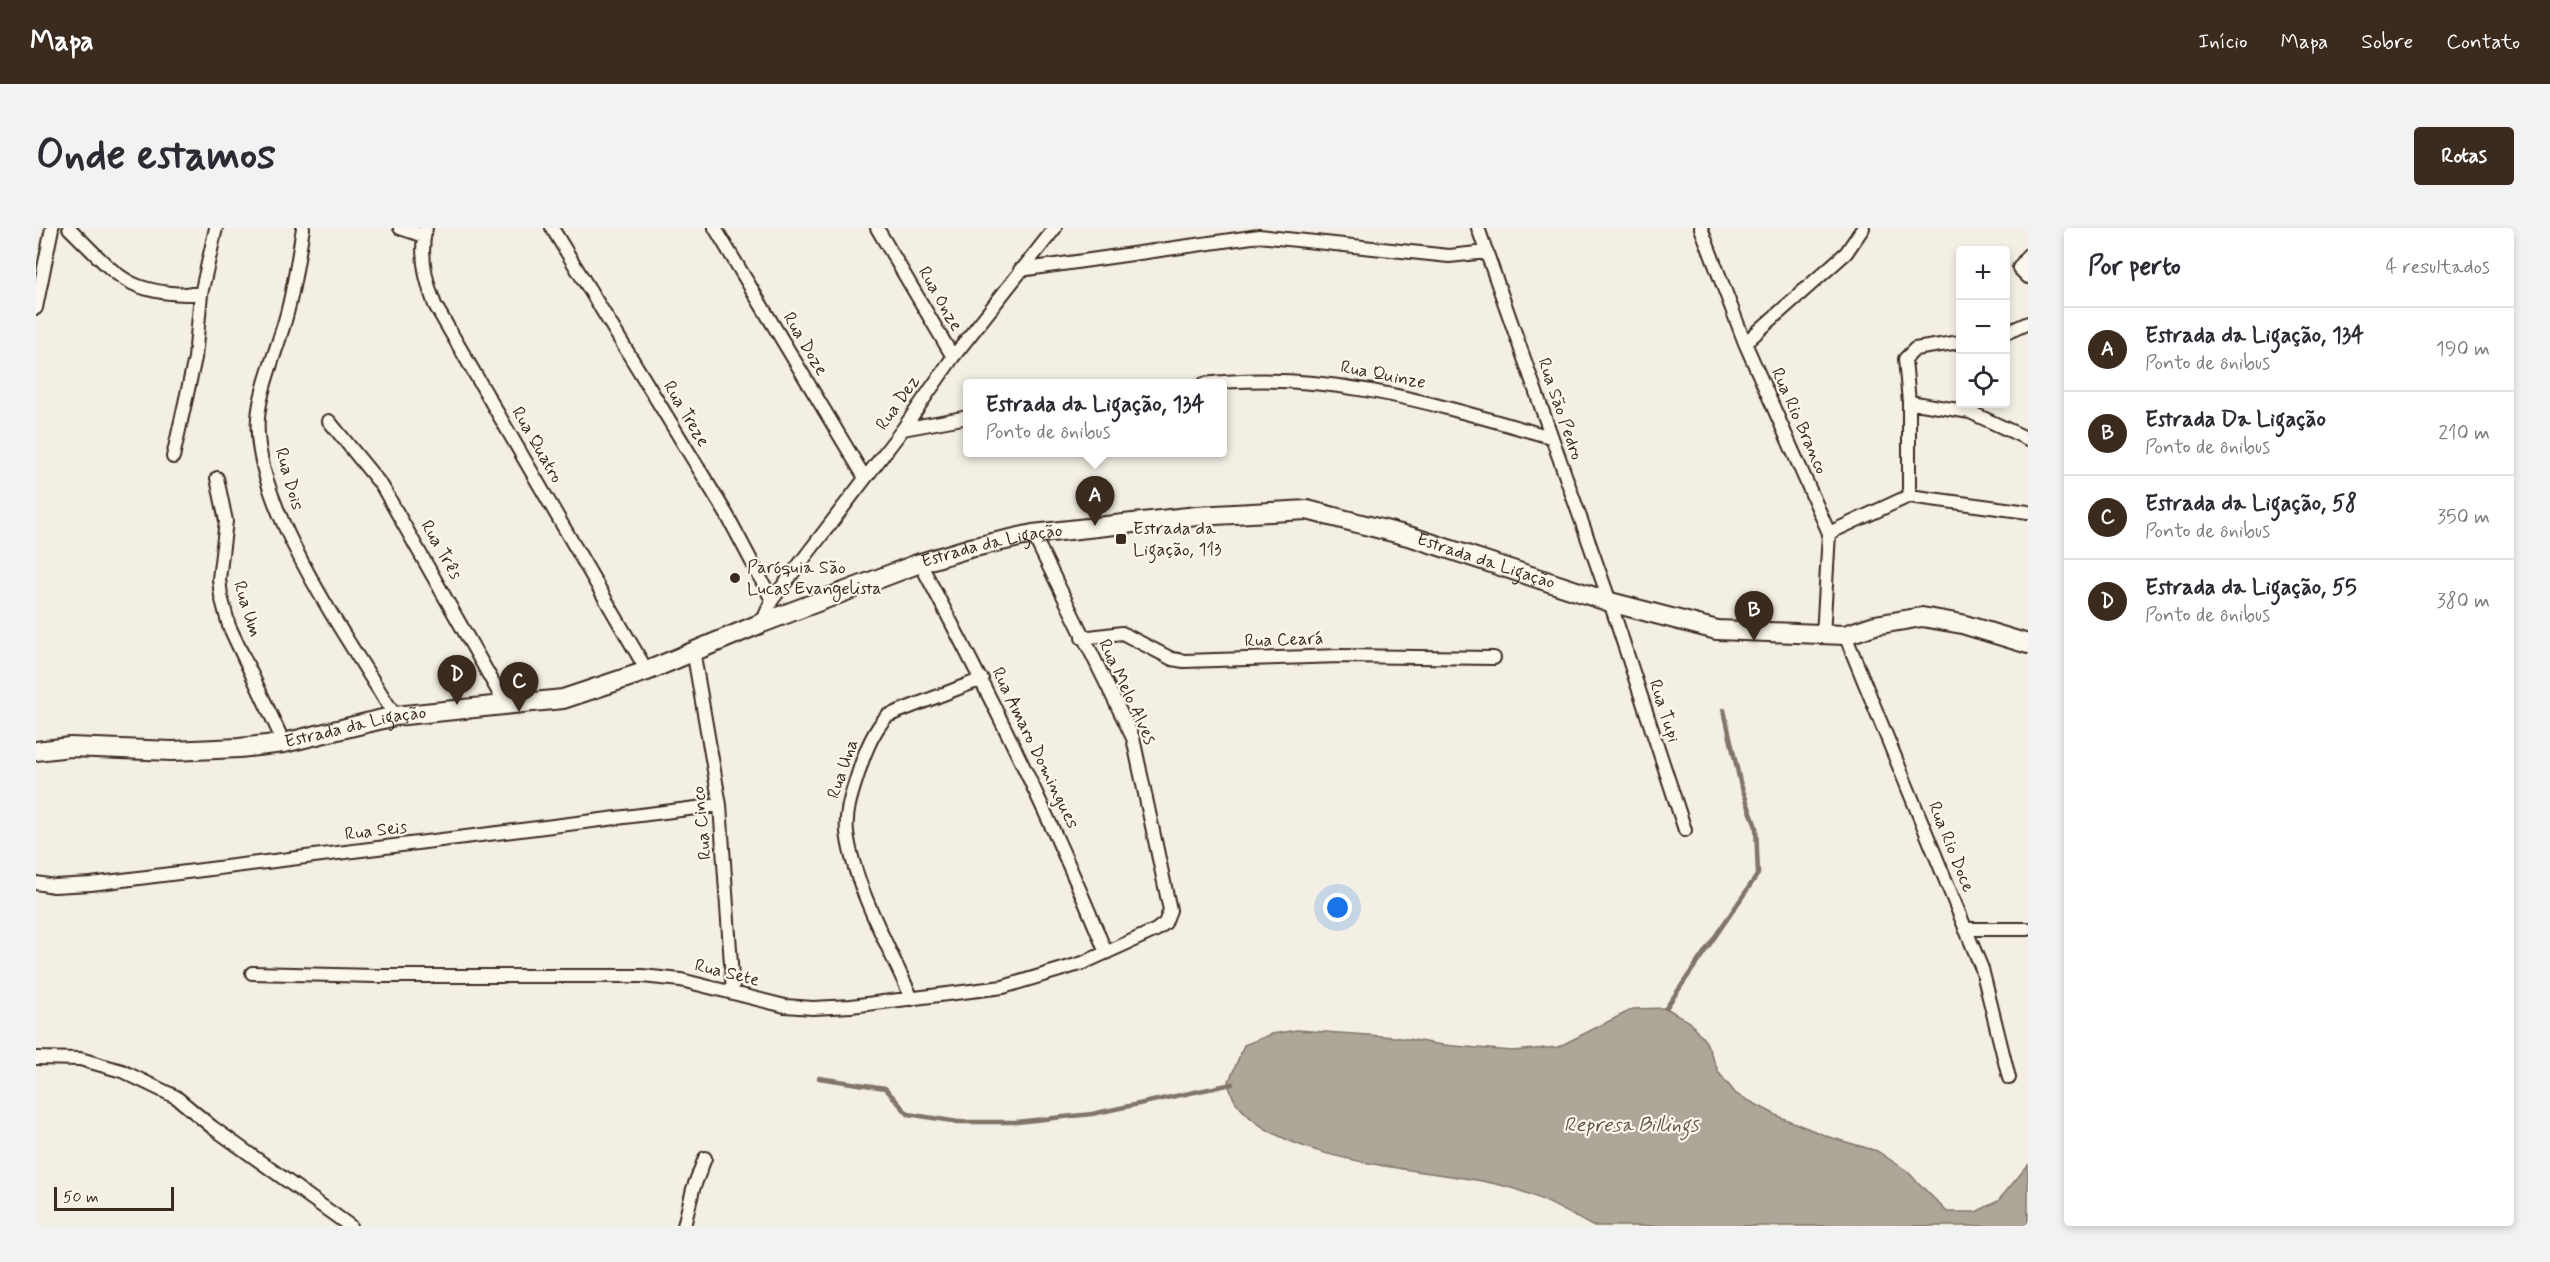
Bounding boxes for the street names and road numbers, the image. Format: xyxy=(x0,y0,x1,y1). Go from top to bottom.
street label: Rua Onze xyxy=(912,262,968,336)
street label: Rua Doze xyxy=(777,308,833,380)
street label: Rua Quinze xyxy=(1338,355,1428,395)
street label: Rua São Pedro xyxy=(1531,355,1589,463)
street label: Rua Rio Branco xyxy=(1765,364,1833,478)
street label: Rua Dez xyxy=(870,371,926,435)
street label: Rua Treze xyxy=(657,376,715,452)
street label: Rua Quatro xyxy=(506,403,568,487)
street label: Rua Dois xyxy=(269,445,309,513)
street label: Rua Três xyxy=(414,516,468,584)
street label: Estrada da Ligação xyxy=(918,519,1064,574)
street label: Estrada da Ligação xyxy=(1414,527,1558,595)
street label: Rua Um xyxy=(227,578,267,640)
street label: Rua Ceará xyxy=(1244,627,1324,653)
street label: Rua Melo Alves xyxy=(1092,635,1162,749)
street label: Rua Amaro Domingues xyxy=(985,663,1085,833)
street label: Rua Tupi xyxy=(1643,677,1685,745)
street label: Estrada da Ligação xyxy=(282,701,427,754)
street label: Rua Una xyxy=(822,736,864,802)
street label: Rua Cinco xyxy=(686,785,718,861)
street label: Rua Rio Doce xyxy=(1922,798,1980,896)
street label: Rua Seis xyxy=(343,815,409,847)
street label: Rua Sete xyxy=(692,953,762,993)

